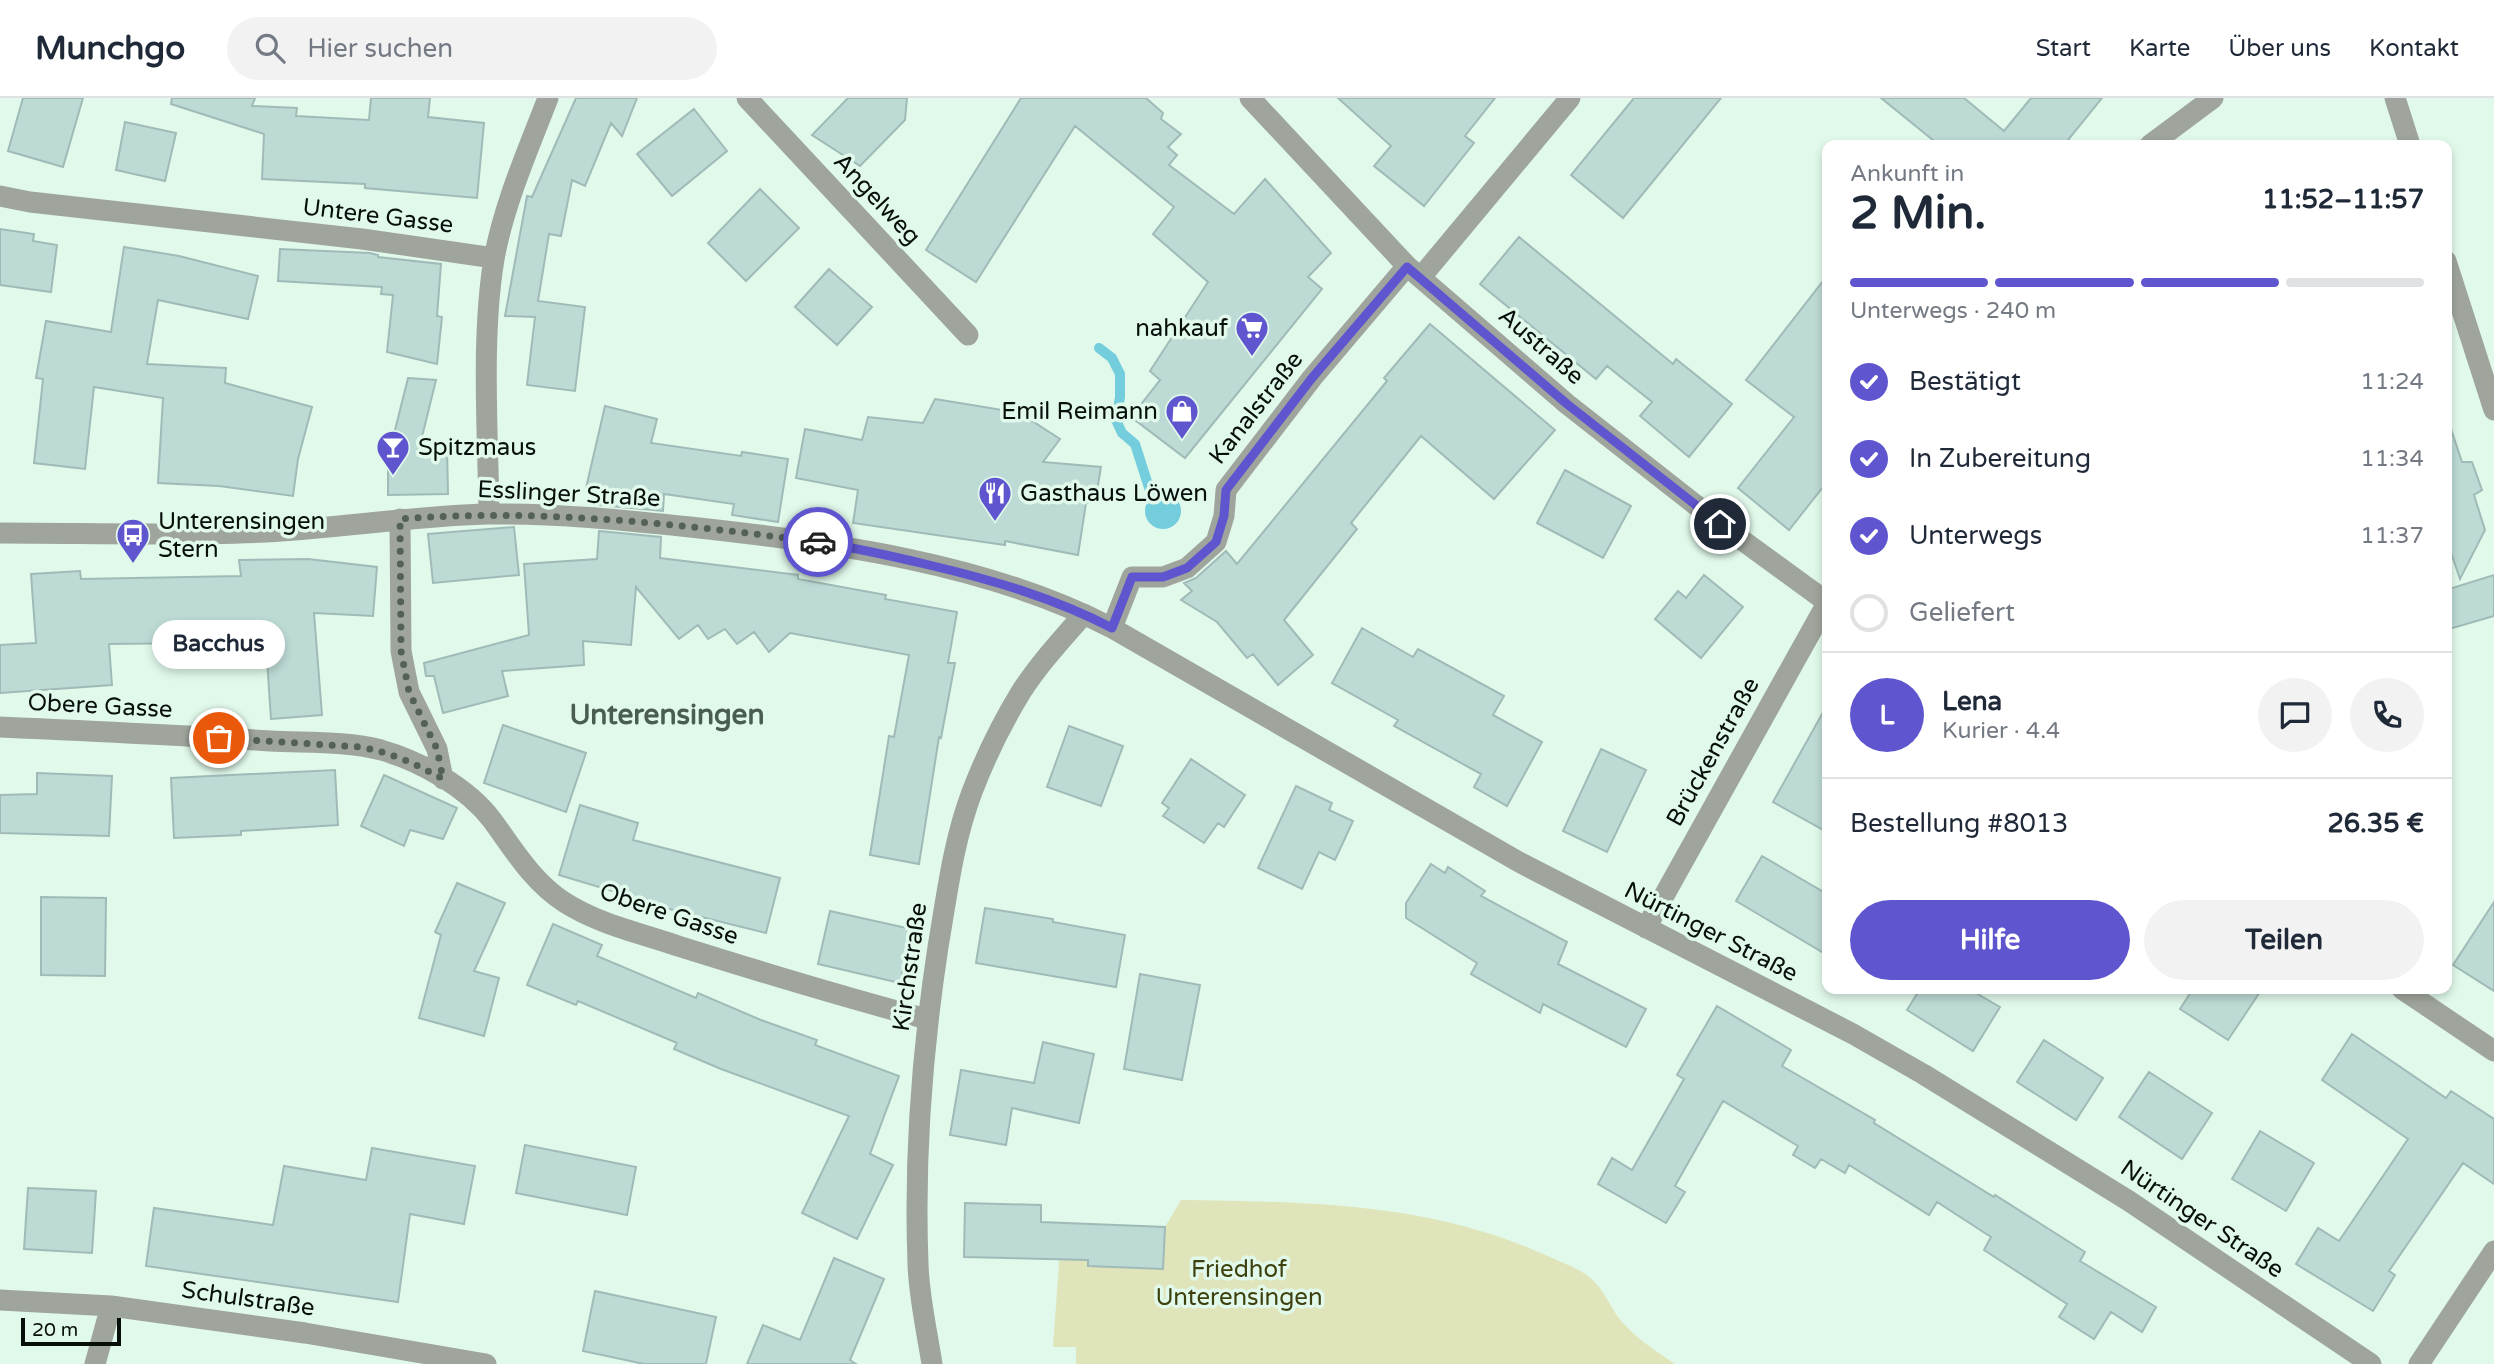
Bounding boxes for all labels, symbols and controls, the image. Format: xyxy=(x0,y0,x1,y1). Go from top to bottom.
search box xyxy=(227,17,717,80)
text: Munchgo xyxy=(35,29,185,68)
icon: search xyxy=(251,29,289,67)
text: Hier suchen xyxy=(307,33,453,64)
text: Start xyxy=(2036,34,2091,63)
text: Karte xyxy=(2129,34,2190,63)
text: Über uns xyxy=(2228,34,2331,63)
text: Kontakt xyxy=(2369,34,2459,63)
street label: Angelweg xyxy=(827,147,927,251)
text: Ankunft in xyxy=(1850,160,1964,188)
text: 11:52–11:57 xyxy=(2262,184,2424,215)
text: 2 Min. xyxy=(1850,186,1986,241)
street label: Untere Gasse xyxy=(301,192,455,240)
text: Unterwegs · 240 m xyxy=(1850,297,2056,325)
street label: Austraße xyxy=(1492,301,1590,391)
supermarket icon: nahkauf xyxy=(1233,309,1271,358)
place label: nahkauf xyxy=(1135,314,1229,343)
street label: Kanalstraße xyxy=(1203,346,1309,470)
icon: check xyxy=(1850,363,1888,401)
text: Bestätigt xyxy=(1909,366,2021,397)
text: 11:24 xyxy=(2360,368,2424,396)
shop icon: Emil Reimann xyxy=(1163,392,1201,441)
place label: Emil Reimann xyxy=(1001,397,1158,426)
bar icon: Spitzmaus xyxy=(374,428,412,477)
place label: Spitzmaus xyxy=(418,433,536,462)
icon: check xyxy=(1850,440,1888,478)
text: In Zubereitung xyxy=(1909,443,2091,474)
text: 11:34 xyxy=(2360,445,2424,473)
restaurant icon: Gasthaus Löwen xyxy=(976,474,1014,523)
street label: Esslinger Straße xyxy=(477,475,661,513)
place label: Gasthaus Löwen xyxy=(1020,479,1208,508)
pin xyxy=(1690,494,1750,554)
icon: home xyxy=(1701,505,1739,543)
place label: Unterensingen Stern xyxy=(158,507,325,564)
courier xyxy=(783,507,853,577)
bus stop icon: Unterensingen Stern xyxy=(114,516,152,565)
icon: check xyxy=(1850,517,1888,555)
text: Unterwegs xyxy=(1909,520,2042,551)
text: 11:37 xyxy=(2360,522,2424,550)
icon: car xyxy=(799,523,837,561)
text: Geliefert xyxy=(1909,597,2015,628)
callout: Bacchus xyxy=(152,619,286,668)
text: Bacchus xyxy=(172,630,265,658)
street label: Brückenstraße xyxy=(1660,673,1766,831)
button: chat xyxy=(2258,678,2332,752)
button: phone xyxy=(2350,678,2424,752)
text: Lena xyxy=(1942,686,2002,717)
street label: Obere Gasse xyxy=(27,688,173,724)
district label: Unterensingen xyxy=(569,698,765,732)
text: L xyxy=(1880,700,1894,731)
pin xyxy=(189,708,249,768)
text: Kurier · 4.4 xyxy=(1942,717,2060,745)
icon: bag xyxy=(200,719,238,757)
text: Bestellung #8013 xyxy=(1850,808,2068,839)
text: 26.35 € xyxy=(2327,808,2424,839)
street label: Nürtinger Straße xyxy=(1619,876,1803,988)
street label: Obere Gasse xyxy=(596,877,742,951)
button: Hilfe xyxy=(1850,900,2130,980)
button: Teilen xyxy=(2144,900,2424,980)
street label: Kirchstraße xyxy=(887,901,933,1033)
street label: Nürtinger Straße xyxy=(2115,1154,2289,1284)
park label: Friedhof Unterensingen xyxy=(1155,1255,1323,1312)
street label: Schulstraße xyxy=(180,1275,316,1323)
scale bar xyxy=(21,1315,121,1347)
text: 20 m xyxy=(32,1319,78,1341)

